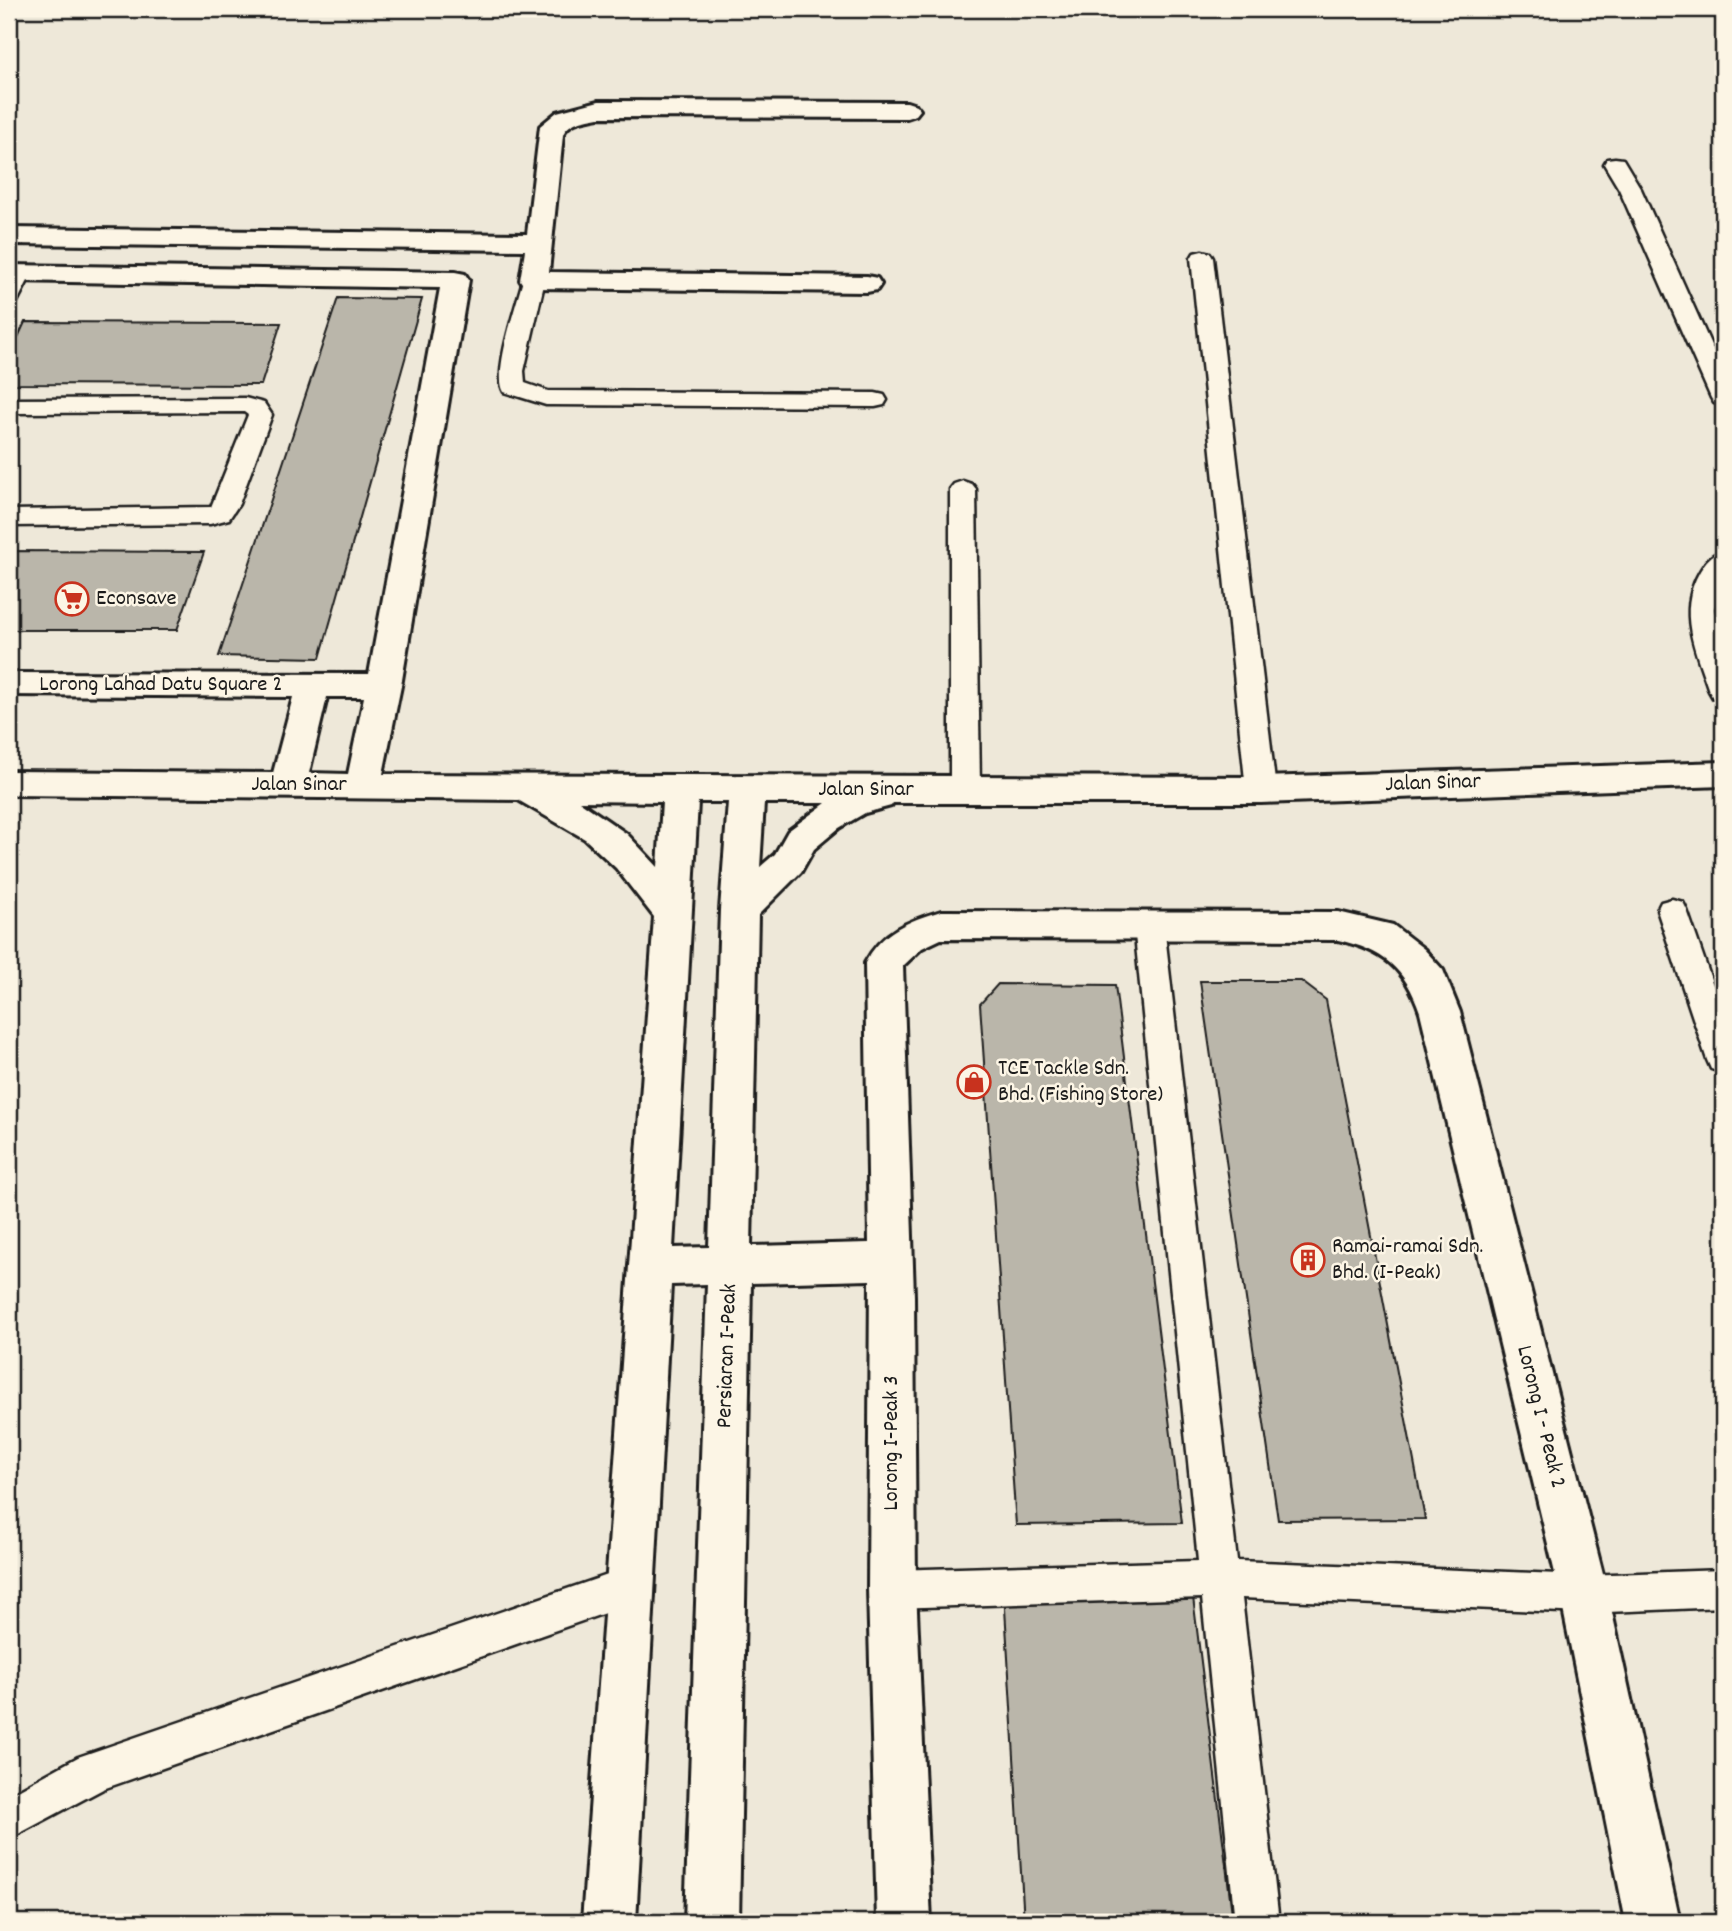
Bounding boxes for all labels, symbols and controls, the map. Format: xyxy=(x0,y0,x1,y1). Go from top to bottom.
supermarket icon: Econsave xyxy=(53,580,91,618)
place label: Econsave xyxy=(96,583,177,616)
street label: Lorong Lahad Datu Square 2 xyxy=(39,669,283,702)
street label: Jalan Sinar xyxy=(1385,766,1482,802)
street label: Jalan Sinar xyxy=(251,769,347,802)
street label: Jalan Sinar xyxy=(818,774,914,807)
place label: TCE Tackle Sdn. Bhd. (Fishing Store) xyxy=(998,1053,1163,1112)
shop icon: TCE Tackle Sdn. Bhd. (Fishing Store) xyxy=(955,1063,993,1101)
place label: Ramai-ramai Sdn. Bhd. (I-Peak) xyxy=(1332,1231,1483,1290)
building icon: Ramai-ramai Sdn. Bhd. (I-Peak) xyxy=(1289,1241,1327,1279)
street label: Persiaran I-Peak xyxy=(709,1283,747,1429)
street label: Lorong I - Peak 2 xyxy=(1506,1342,1574,1492)
street label: Lorong I-Peak 3 xyxy=(876,1375,909,1511)

